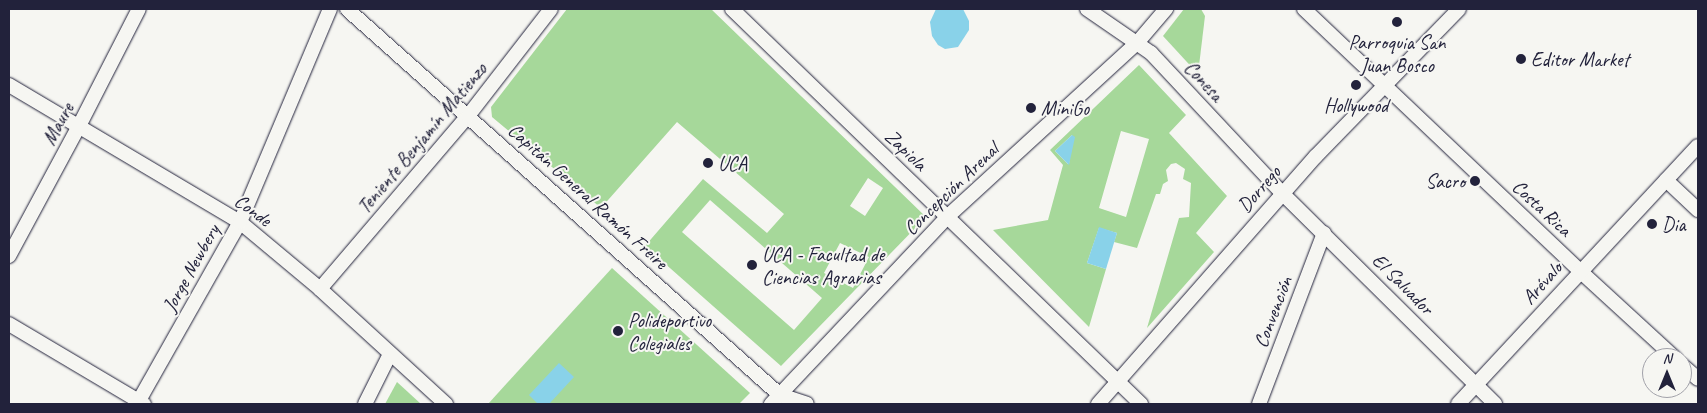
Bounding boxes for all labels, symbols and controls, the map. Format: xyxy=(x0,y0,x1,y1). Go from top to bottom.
marker: Parroquia San Juan Bosco xyxy=(1391,16,1403,28)
place label: Parroquia San Juan Bosco xyxy=(1348,30,1446,77)
place label: Editor Market xyxy=(1531,47,1630,71)
marker: Editor Market xyxy=(1515,53,1527,65)
street label: Conesa xyxy=(1179,56,1229,106)
street label: Teniente Benjamín Matienzo xyxy=(352,58,492,218)
marker: Hollywood xyxy=(1350,79,1362,91)
place label: Hollywood xyxy=(1324,93,1388,117)
place label: MiniGo xyxy=(1041,96,1089,120)
street label: Maure xyxy=(37,99,79,149)
marker: MiniGo xyxy=(1025,102,1037,114)
street label: Capitán General Ramón Freire xyxy=(504,118,672,274)
street label: Zapiola xyxy=(880,124,932,176)
street label: Concepción Arenal xyxy=(899,138,1003,240)
place label: UCA xyxy=(718,151,747,175)
marker: UCA xyxy=(702,157,714,169)
street label: Dorrego xyxy=(1232,161,1286,217)
place label: Sacro xyxy=(1425,169,1465,193)
marker: Sacro xyxy=(1469,175,1481,187)
street label: Costa Rica xyxy=(1507,175,1577,241)
street label: Conde xyxy=(230,189,276,231)
place label: Dia xyxy=(1662,212,1686,236)
marker: Dia xyxy=(1646,218,1658,230)
street label: Jorge Newbery xyxy=(157,220,225,316)
place label: UCA - Facultad de Ciencias Agrarias xyxy=(762,242,884,289)
street label: El Salvador xyxy=(1367,248,1439,320)
street label: Arévalo xyxy=(1517,257,1567,309)
marker: UCA - Facultad de Ciencias Agrarias xyxy=(746,259,758,271)
street label: Convención xyxy=(1248,273,1298,351)
place label: Polideportivo Colegiales xyxy=(628,308,711,355)
marker: Polideportivo Colegiales xyxy=(612,325,624,337)
north arrow xyxy=(1642,348,1692,398)
text: N xyxy=(1663,350,1671,367)

